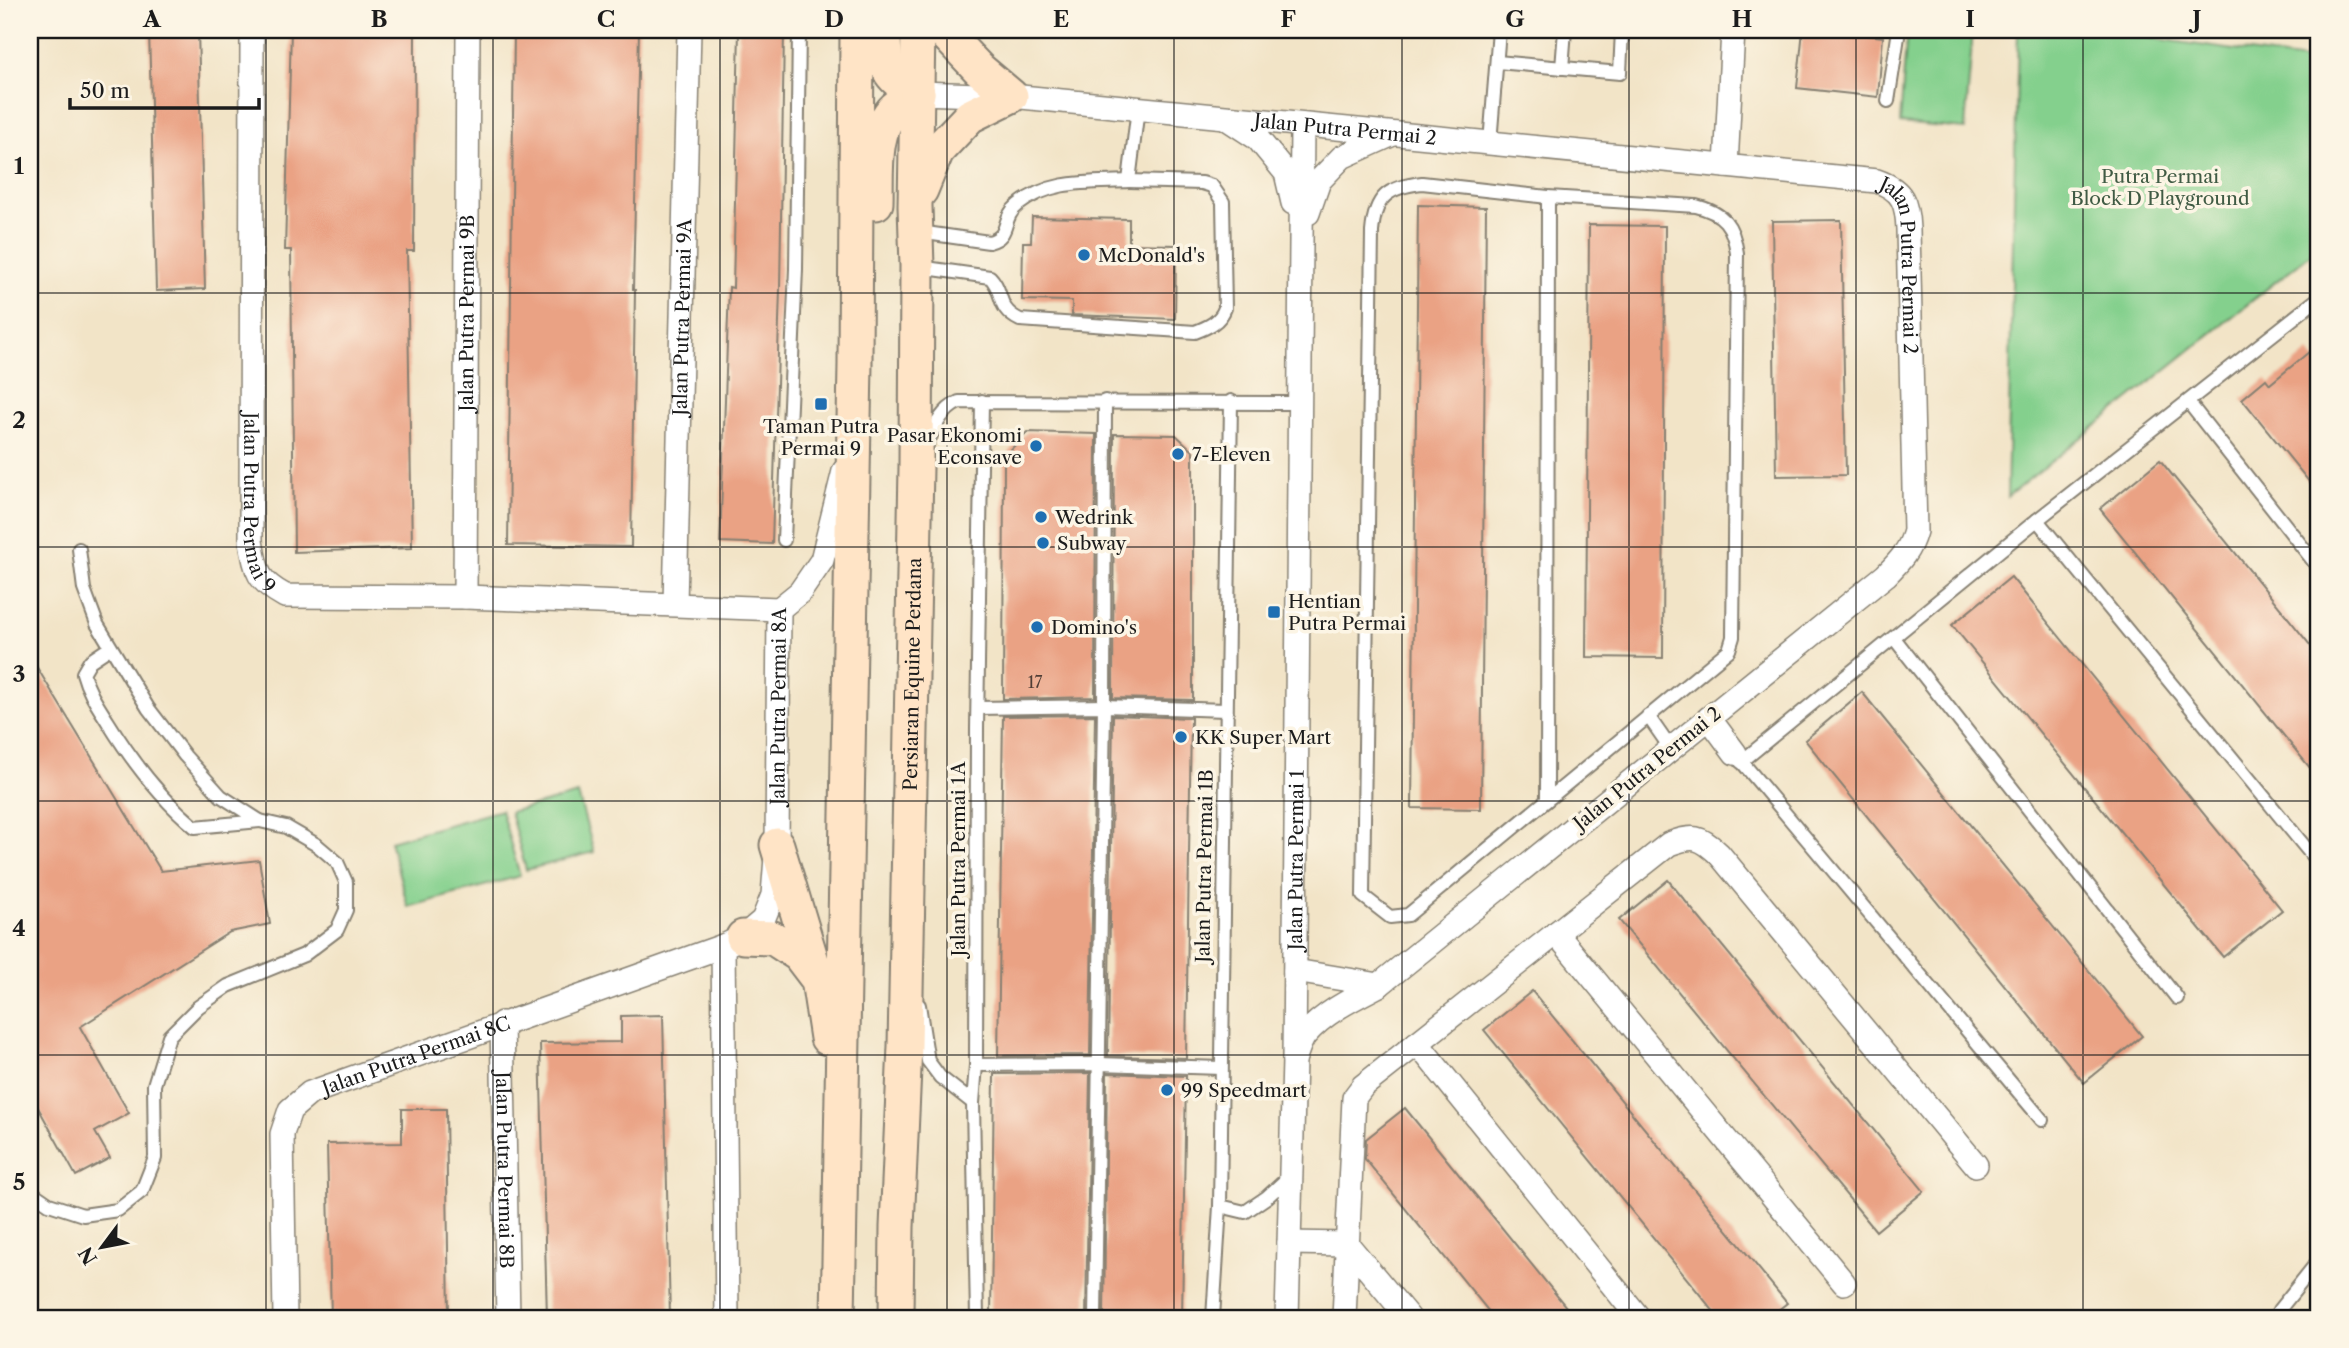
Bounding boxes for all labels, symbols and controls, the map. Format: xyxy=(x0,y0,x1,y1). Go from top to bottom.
text: A xyxy=(142,5,162,33)
text: B xyxy=(370,5,388,33)
text: C xyxy=(597,5,615,33)
text: D xyxy=(824,5,844,33)
text: E xyxy=(1053,5,1069,33)
text: F xyxy=(1280,5,1296,33)
text: G xyxy=(1505,5,1525,33)
text: H xyxy=(1732,5,1753,33)
text: I xyxy=(1965,5,1975,33)
text: J xyxy=(2188,5,2202,33)
scale bar xyxy=(70,66,259,110)
text: 50 m xyxy=(80,78,130,103)
street label: Jalan Putra Permai 2 xyxy=(1250,109,1438,150)
text: 1 xyxy=(14,152,25,180)
park label: Putra Permai Block D Playground xyxy=(2071,165,2250,210)
street label: Jalan Putra Permai 2 xyxy=(1873,171,1922,354)
street label: Jalan Putra Permai 9B xyxy=(455,215,479,414)
street label: Jalan Putra Permai 9A xyxy=(669,217,696,419)
place label: McDonald's xyxy=(1098,244,1205,267)
marker: McDonald's xyxy=(1076,247,1092,263)
marker: Taman Putra Permai 9 xyxy=(813,396,829,412)
text: 2 xyxy=(12,406,26,434)
street label: Jalan Putra Permai 9 xyxy=(239,409,280,598)
place label: Taman Putra Permai 9 xyxy=(763,415,879,460)
place label: Pasar Ekonomi Econsave xyxy=(887,424,1022,469)
marker: Pasar Ekonomi Econsave xyxy=(1028,438,1044,454)
place label: 7-Eleven xyxy=(1192,443,1271,466)
marker: 7-Eleven xyxy=(1170,446,1186,462)
place label: Wedrink xyxy=(1054,506,1134,529)
marker: Wedrink xyxy=(1033,509,1049,525)
place label: Subway xyxy=(1057,532,1127,555)
marker: Subway xyxy=(1035,535,1051,551)
street label: Persiaran Equine Perdana xyxy=(899,557,926,791)
place label: Hentian Putra Permai xyxy=(1288,590,1406,635)
marker: Hentian Putra Permai xyxy=(1266,604,1282,620)
street label: Jalan Putra Permai 8A xyxy=(766,606,791,808)
place label: Domino's xyxy=(1051,616,1137,639)
marker: Domino's xyxy=(1029,619,1045,635)
text: 3 xyxy=(13,660,26,688)
house number: 17 xyxy=(1028,672,1042,692)
street label: Jalan Putra Permai 2 xyxy=(1567,702,1726,837)
place label: KK Super Mart xyxy=(1195,726,1331,749)
marker: KK Super Mart xyxy=(1173,729,1189,745)
street label: Jalan Putra Permai 1A xyxy=(947,761,970,960)
street label: Jalan Putra Permai 1B xyxy=(1191,769,1218,966)
street label: Jalan Putra Permai 1 xyxy=(1284,770,1308,953)
text: 4 xyxy=(12,914,26,942)
street label: Jalan Putra Permai 8C xyxy=(316,1012,513,1101)
street label: Jalan Putra Permai 8B xyxy=(491,1068,518,1269)
place label: 99 Speedmart xyxy=(1181,1079,1307,1102)
marker: 99 Speedmart xyxy=(1159,1082,1175,1098)
text: 5 xyxy=(13,1168,25,1196)
north arrow xyxy=(66,1212,136,1282)
text: N xyxy=(74,1243,102,1269)

